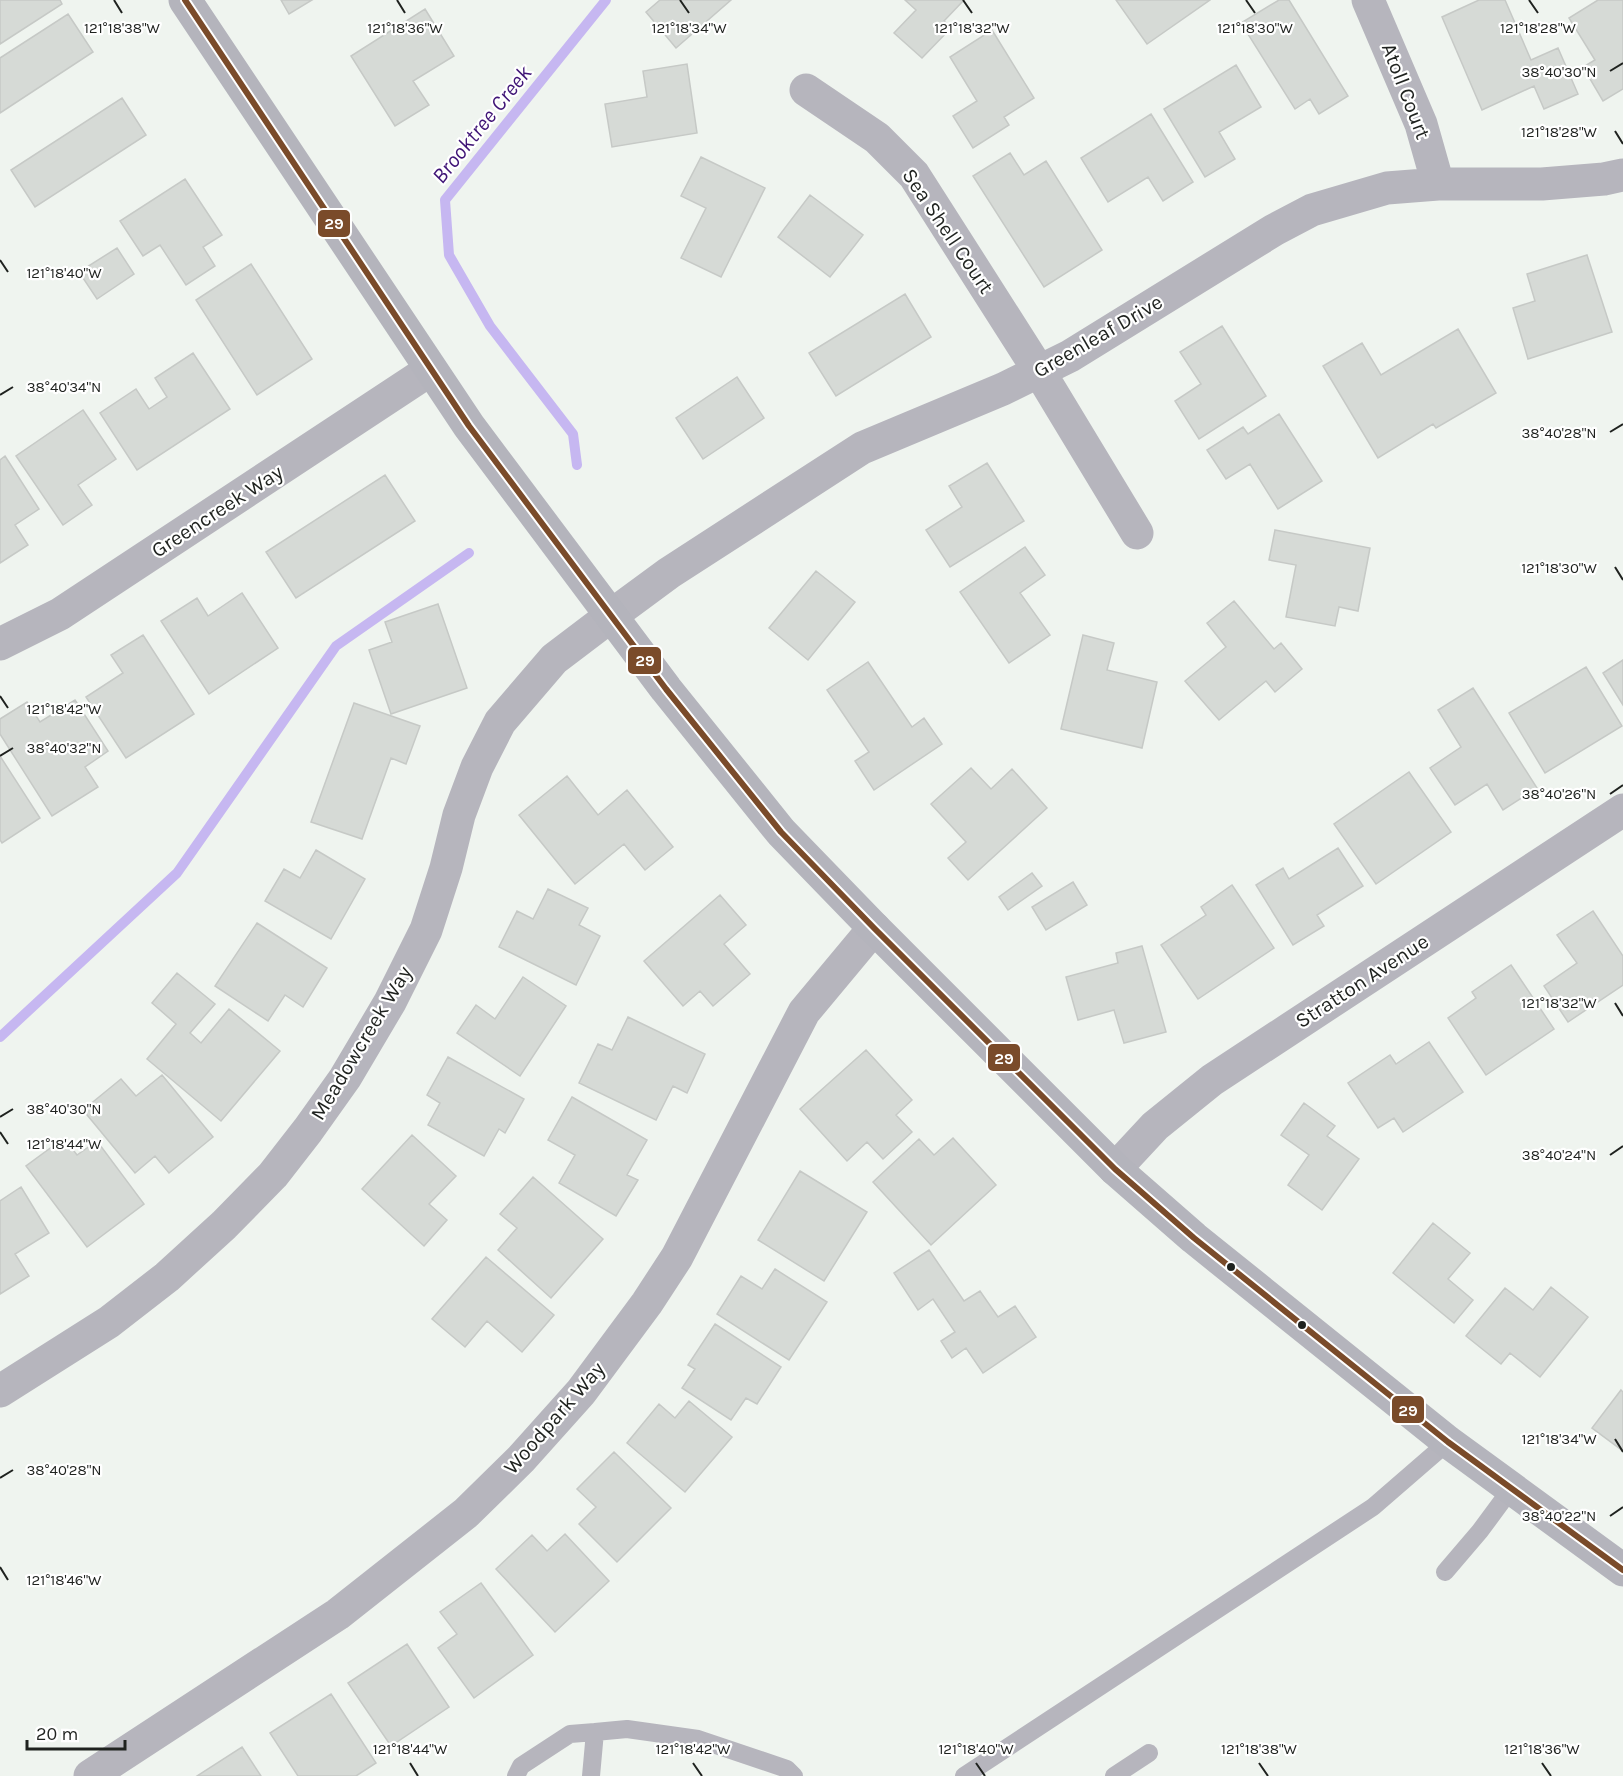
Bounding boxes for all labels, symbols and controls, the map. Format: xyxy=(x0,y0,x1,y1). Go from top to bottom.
text: 121°18'38"W xyxy=(84,19,161,37)
text: 121°18'36"W xyxy=(367,19,443,37)
text: 121°18'34"W xyxy=(651,19,727,37)
text: 121°18'32"W xyxy=(934,19,1010,37)
text: 121°18'30"W xyxy=(1217,19,1293,37)
text: 121°18'28"W xyxy=(1500,19,1576,37)
street label: Atoll Court xyxy=(1377,40,1435,142)
water label: Brooktree Creek xyxy=(426,60,538,189)
text: 38°40'30"N xyxy=(1521,63,1597,81)
text: 121°18'28"W xyxy=(1521,123,1597,141)
street label: Sea Shell Court xyxy=(897,164,999,298)
line badge: 29 xyxy=(317,209,351,238)
text: 29 xyxy=(324,214,344,233)
text: 121°18'40"W xyxy=(26,264,102,282)
street label: Greenleaf Drive xyxy=(1029,289,1167,383)
text: 38°40'34"N xyxy=(27,378,101,396)
text: 38°40'28"N xyxy=(1521,424,1597,442)
street label: Greencreek Way xyxy=(147,460,287,562)
text: 121°18'30"W xyxy=(1521,559,1597,577)
line badge: 29 xyxy=(627,646,662,675)
text: 29 xyxy=(635,651,655,670)
text: 121°18'42"W xyxy=(27,700,102,718)
text: 38°40'32"N xyxy=(27,739,101,757)
text: 38°40'26"N xyxy=(1522,785,1596,803)
street label: Stratton Avenue xyxy=(1291,929,1433,1033)
street label: Meadowcreek Way xyxy=(306,961,417,1124)
text: 121°18'32"W xyxy=(1521,994,1597,1012)
line badge: 29 xyxy=(987,1043,1021,1072)
text: 29 xyxy=(994,1049,1014,1068)
text: 38°40'30"N xyxy=(26,1100,102,1118)
text: 121°18'44"W xyxy=(27,1135,102,1153)
text: 38°40'24"N xyxy=(1522,1146,1596,1164)
unlabelled marker xyxy=(1225,1261,1237,1273)
unlabelled marker xyxy=(1296,1319,1308,1331)
street label: Woodpark Way xyxy=(499,1357,610,1479)
line badge: 29 xyxy=(1391,1395,1425,1424)
text: 29 xyxy=(1398,1401,1418,1420)
text: 121°18'34"W xyxy=(1521,1430,1597,1448)
text: 38°40'28"N xyxy=(26,1461,102,1479)
text: 38°40'22"N xyxy=(1522,1507,1596,1525)
text: 121°18'46"W xyxy=(27,1571,102,1589)
scale bar xyxy=(27,1713,124,1751)
text: 20 m xyxy=(36,1723,78,1745)
text: 121°18'44"W xyxy=(373,1740,448,1758)
text: 121°18'42"W xyxy=(656,1740,731,1758)
text: 121°18'40"W xyxy=(938,1740,1014,1758)
text: 121°18'38"W xyxy=(1221,1740,1298,1758)
text: 121°18'36"W xyxy=(1504,1740,1580,1758)

